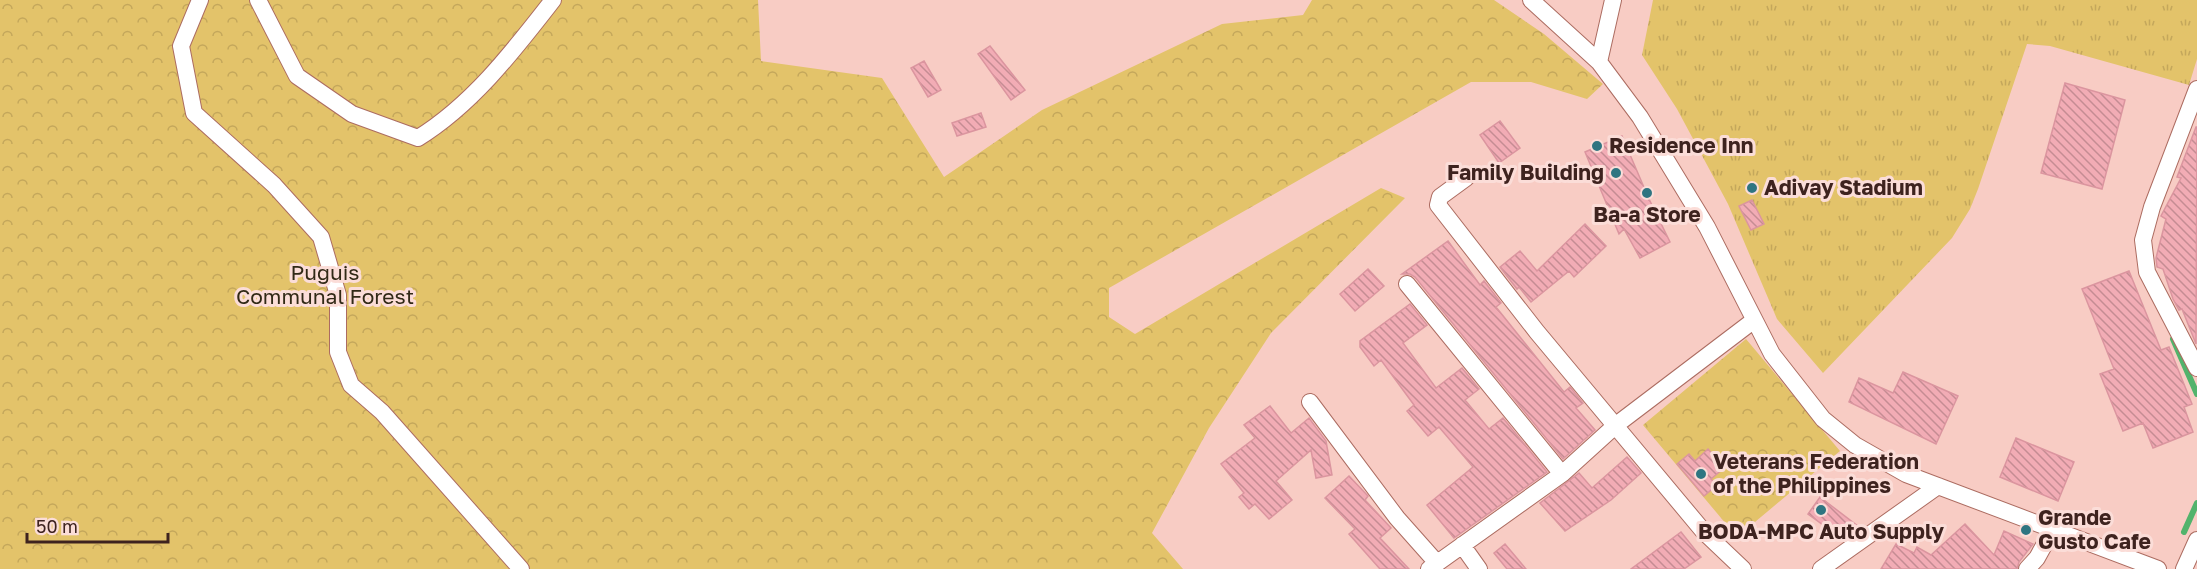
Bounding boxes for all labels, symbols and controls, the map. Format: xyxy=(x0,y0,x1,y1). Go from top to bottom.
place label: Residence Inn xyxy=(1609,132,1753,158)
marker: Residence Inn xyxy=(1590,139,1604,153)
place label: Family Building xyxy=(1447,159,1604,185)
marker: Family Building xyxy=(1609,166,1623,180)
place label: Adivay Stadium xyxy=(1764,174,1923,200)
marker: Adivay Stadium xyxy=(1745,181,1759,195)
marker: Ba-a Store xyxy=(1640,186,1654,200)
place label: Ba-a Store xyxy=(1593,201,1701,227)
park label: Puguis Communal Forest xyxy=(236,259,414,309)
place label: Veterans Federation of the Philippines xyxy=(1713,448,1919,498)
marker: Veterans Federation of the Philippines xyxy=(1694,467,1708,481)
marker: BODA-MPC Auto Supply xyxy=(1814,503,1828,517)
place label: Grande Gusto Cafe xyxy=(2038,504,2151,554)
scale bar xyxy=(27,506,168,544)
text: 50 m xyxy=(36,515,78,537)
place label: BODA-MPC Auto Supply xyxy=(1698,518,1945,544)
marker: Grande Gusto Cafe xyxy=(2019,523,2033,537)

